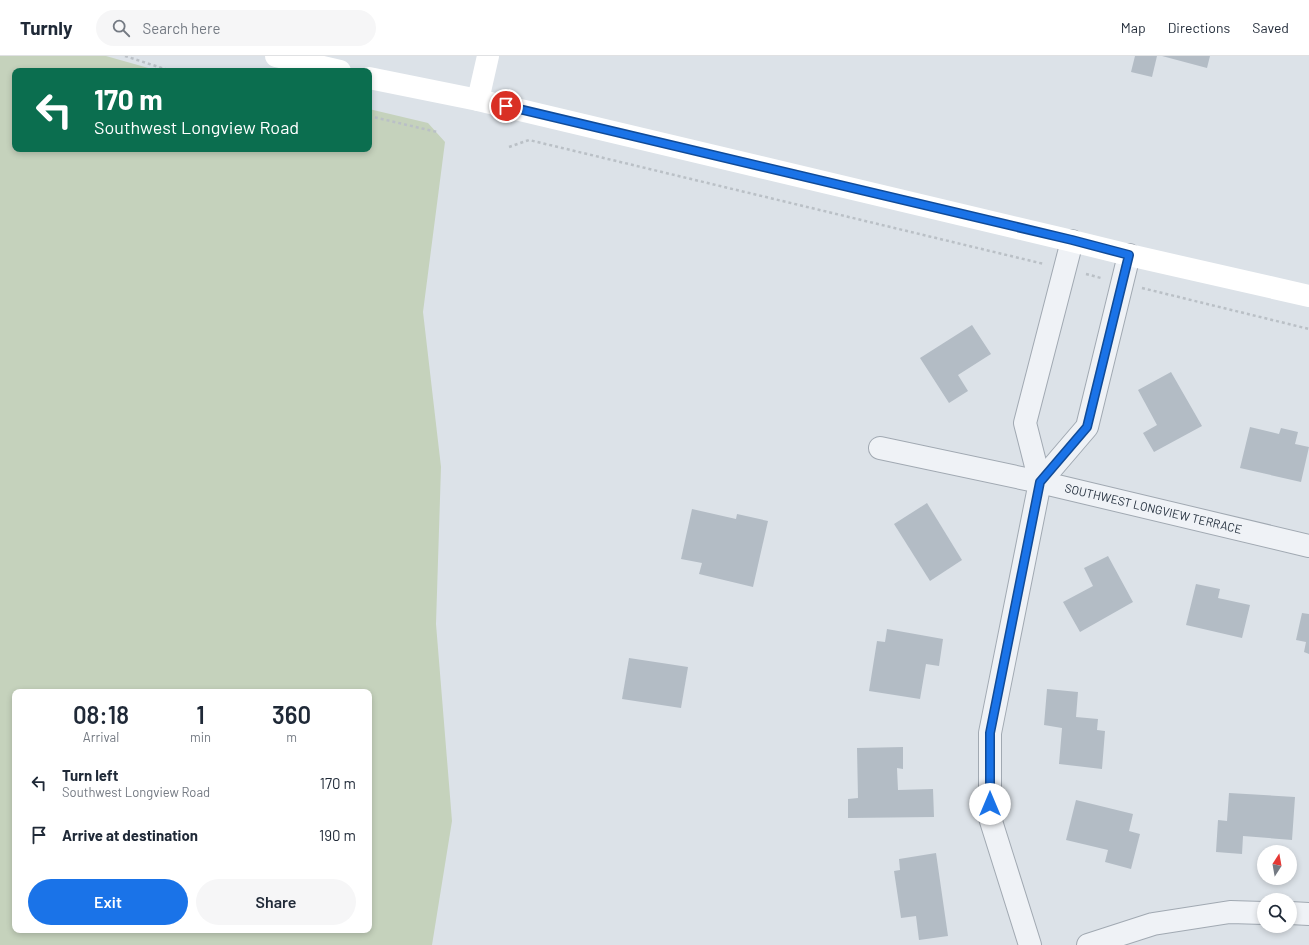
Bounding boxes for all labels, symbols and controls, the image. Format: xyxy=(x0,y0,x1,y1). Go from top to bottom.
search box xyxy=(96,10,376,46)
text: Turnly xyxy=(20,16,72,39)
icon: search xyxy=(110,17,132,39)
text: Search here xyxy=(142,19,220,37)
text: Map xyxy=(1121,19,1146,36)
text: Directions xyxy=(1168,19,1230,36)
text: Saved xyxy=(1252,19,1289,36)
text: 170 m xyxy=(94,82,163,116)
icon: left xyxy=(28,84,80,136)
pin xyxy=(489,89,523,123)
icon: arrive xyxy=(495,95,517,117)
text: Southwest Longview Road xyxy=(94,116,299,138)
street label: SOUTHWEST LONGVIEW TERRACE xyxy=(1063,480,1244,536)
text: 08:18 xyxy=(73,700,129,729)
text: 1 xyxy=(196,700,205,729)
text: 360 xyxy=(272,700,311,729)
text: Arrival xyxy=(83,729,119,745)
text: min xyxy=(190,729,211,745)
text: m xyxy=(286,729,297,745)
text: Turn left xyxy=(62,766,118,784)
icon: left xyxy=(28,772,50,794)
text: 170 m xyxy=(320,774,356,792)
position arrow xyxy=(969,783,1011,825)
text: Southwest Longview Road xyxy=(62,784,210,800)
icon: arrive xyxy=(28,824,50,846)
text: Arrive at destination xyxy=(62,826,198,844)
text: 190 m xyxy=(319,826,356,844)
north arrow xyxy=(1257,845,1297,885)
map controls xyxy=(1257,845,1297,933)
button: Exit xyxy=(28,879,188,925)
button: Share xyxy=(196,879,356,925)
button: search xyxy=(1257,893,1297,933)

